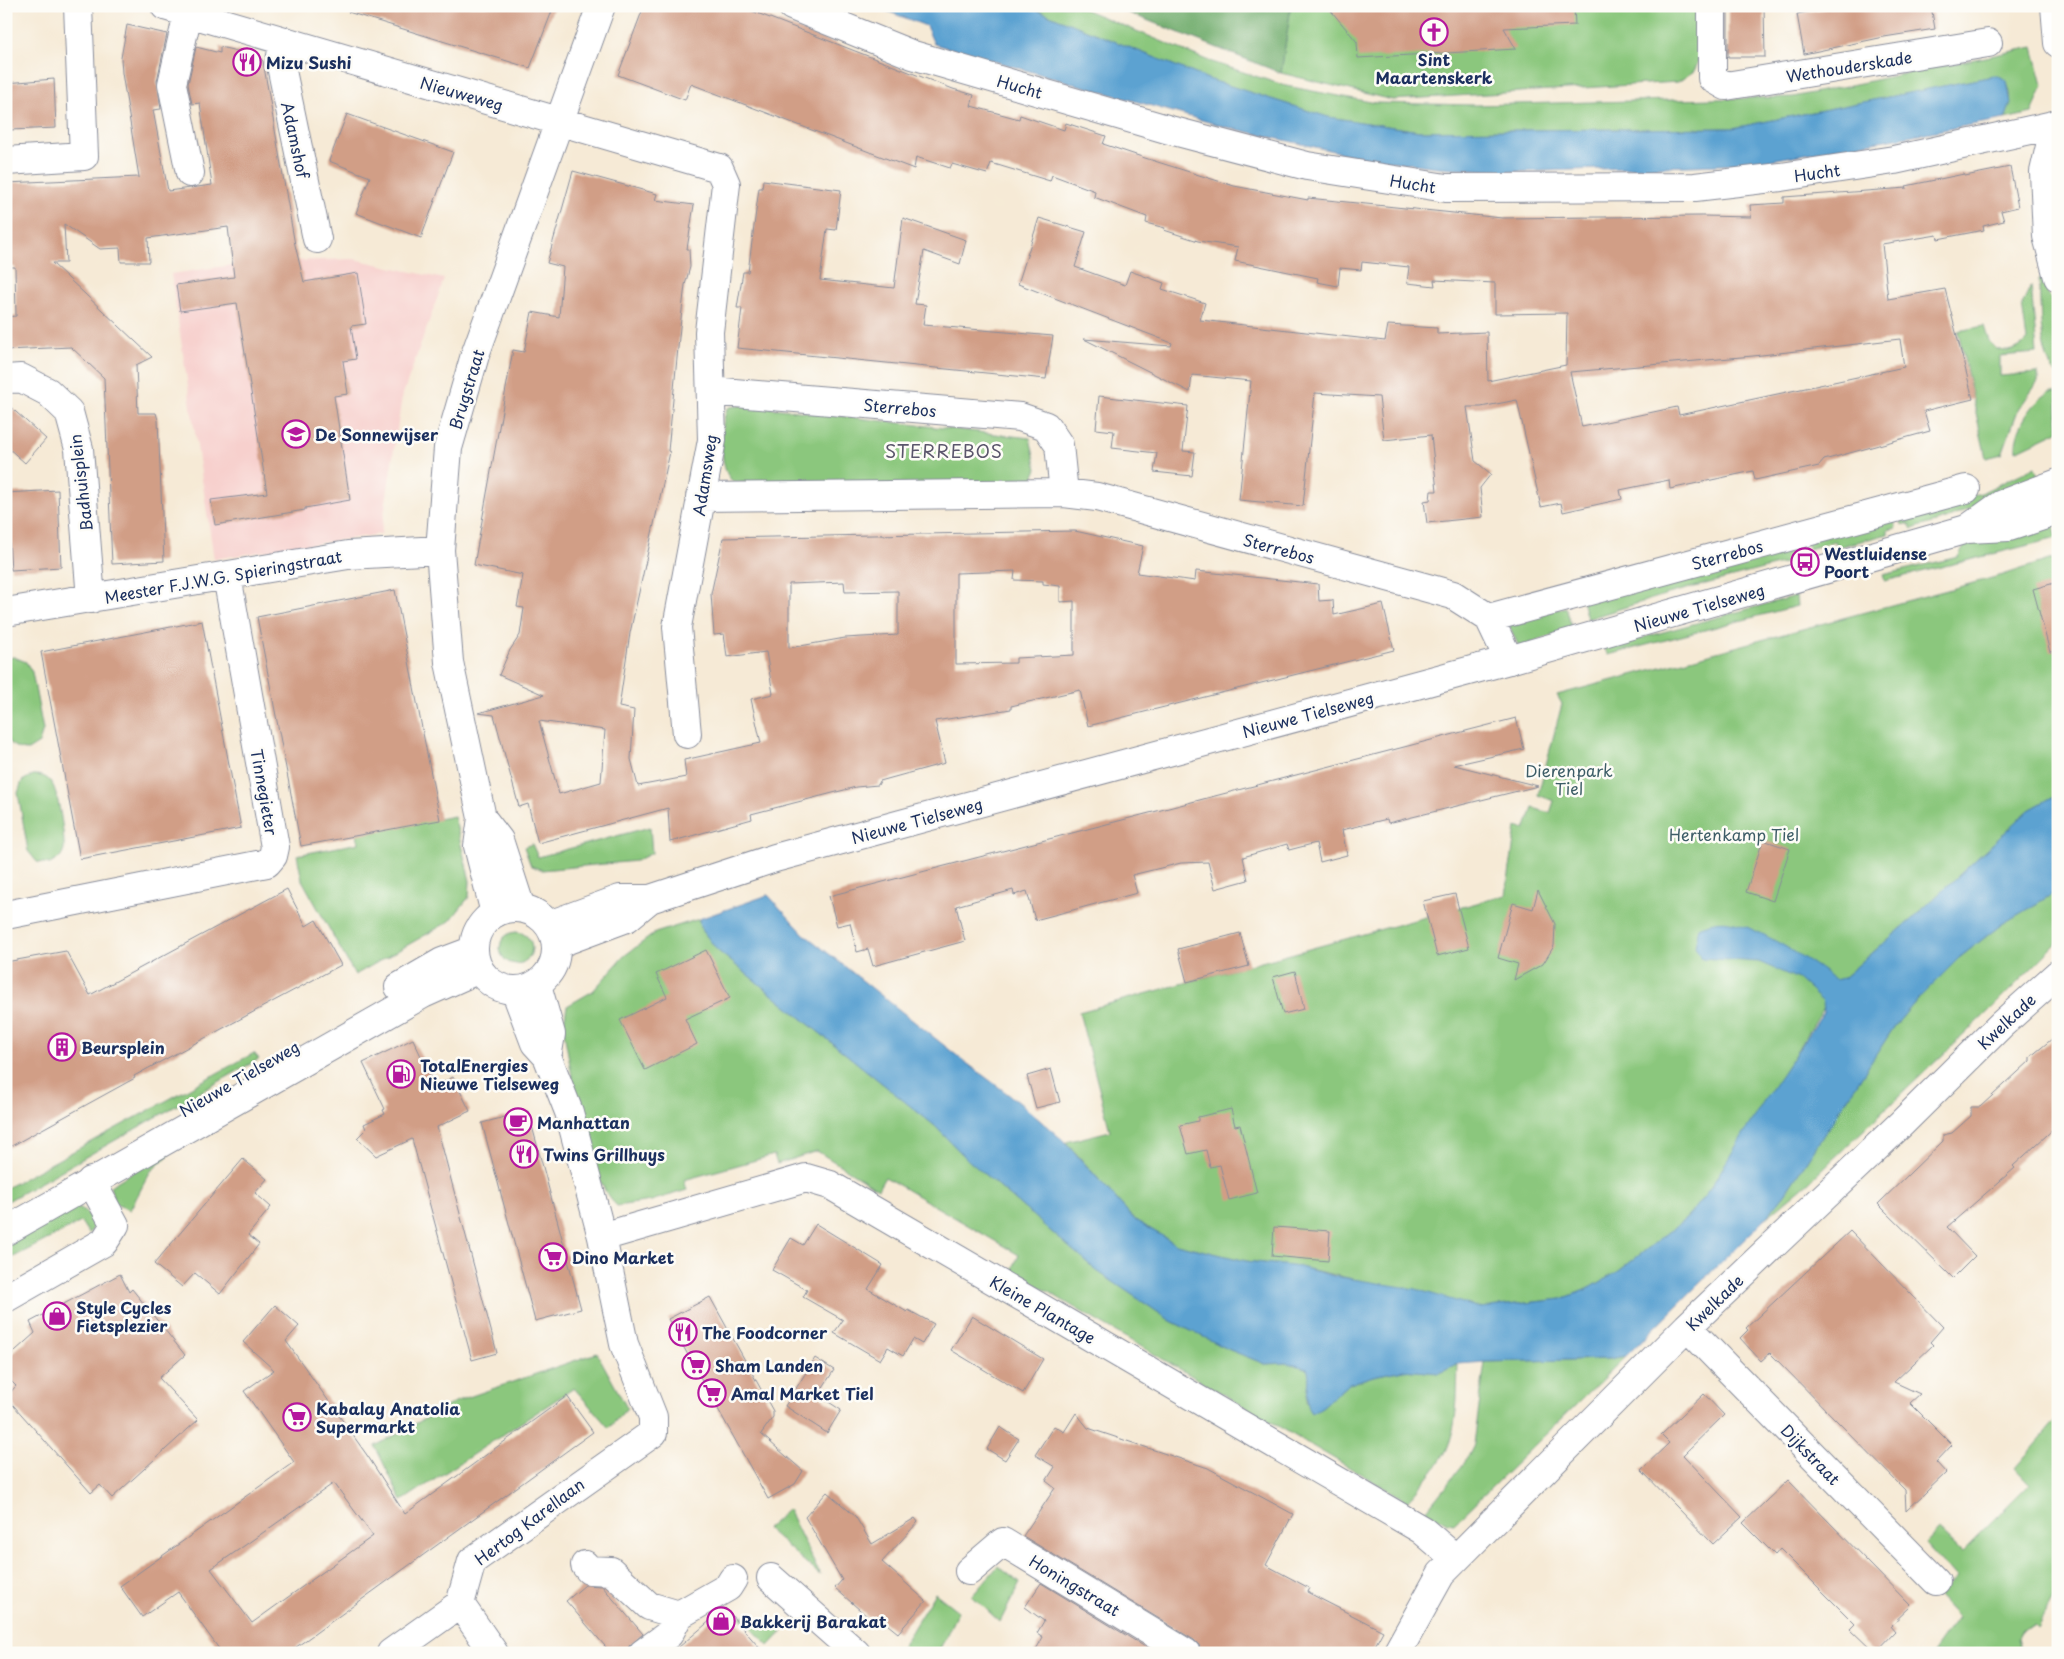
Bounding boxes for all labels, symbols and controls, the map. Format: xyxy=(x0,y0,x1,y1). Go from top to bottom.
church icon: Sint Maartenskerk xyxy=(1419,17,1449,47)
street label: Wethouderskade xyxy=(1784,44,1914,88)
restaurant icon: Mizu Sushi xyxy=(232,47,262,77)
place label: Sint Maartenskerk xyxy=(1375,47,1493,89)
place label: Mizu Sushi xyxy=(266,50,352,74)
street label: Hucht xyxy=(994,68,1046,104)
street label: Nieuweweg xyxy=(418,70,506,116)
street label: Adamshof xyxy=(276,100,316,182)
street label: Hucht xyxy=(1792,157,1842,187)
street label: Hucht xyxy=(1388,168,1438,199)
street label: Brugstraat xyxy=(442,345,490,432)
street label: Sterrebos xyxy=(863,392,937,422)
school or university icon: De Sonnewijser xyxy=(281,419,311,449)
place label: De Sonnewijser xyxy=(315,422,439,446)
street label: Adamsweg xyxy=(686,432,722,518)
street label: Badhuisplein xyxy=(62,433,98,533)
district label: STERREBOS xyxy=(885,437,1003,464)
street label: Sterrebos xyxy=(1241,527,1317,569)
street label: Sterrebos xyxy=(1689,533,1765,575)
place label: Westluidense Poort xyxy=(1824,541,1927,583)
street label: Meester F.J.W.G. Spieringstraat xyxy=(102,543,344,609)
bus stop icon: Westluidense Poort xyxy=(1790,547,1820,577)
street label: Nieuwe Tielseweg xyxy=(1631,577,1767,637)
street label: Nieuwe Tielseweg xyxy=(1240,685,1376,743)
street label: Tinnegieter xyxy=(246,747,285,838)
park label: Dierenpark Tiel xyxy=(1525,758,1613,800)
street label: Nieuwe Tielseweg xyxy=(849,791,985,849)
park label: Hertenkamp Tiel xyxy=(1669,822,1799,846)
street label: Kwelkade xyxy=(1971,988,2041,1054)
building icon: Beursplein xyxy=(47,1032,77,1062)
street label: Nieuwe Tielseweg xyxy=(175,1034,303,1122)
place label: Beursplein xyxy=(81,1035,165,1059)
place label: TotalEnergies Nieuwe Tielseweg xyxy=(420,1053,559,1095)
fuel station icon: TotalEnergies Nieuwe Tielseweg xyxy=(386,1059,416,1089)
cafe icon: Manhattan xyxy=(503,1107,533,1137)
place label: Manhattan xyxy=(537,1110,630,1134)
restaurant icon: Twins Grillhuys xyxy=(509,1139,539,1169)
place label: Twins Grillhuys xyxy=(543,1142,665,1166)
supermarket icon: Dino Market xyxy=(538,1242,568,1272)
place label: Dino Market xyxy=(572,1245,675,1269)
street label: Kwelkade xyxy=(1680,1268,1748,1336)
street label: Kleine Plantage xyxy=(986,1269,1100,1349)
place label: Style Cycles Fietsplezier xyxy=(76,1295,172,1337)
shop icon: Style Cycles Fietsplezier xyxy=(42,1301,72,1331)
restaurant icon: The Foodcorner xyxy=(668,1317,698,1347)
place label: The Foodcorner xyxy=(702,1320,828,1344)
supermarket icon: Sham Landen xyxy=(681,1350,711,1380)
place label: Sham Landen xyxy=(715,1353,823,1377)
supermarket icon: Amal Market Tiel xyxy=(697,1378,727,1408)
place label: Amal Market Tiel xyxy=(731,1381,873,1405)
place label: Kabalay Anatolia Supermarkt xyxy=(316,1396,460,1438)
supermarket icon: Kabalay Anatolia Supermarkt xyxy=(282,1402,312,1432)
street label: Dijkstraat xyxy=(1776,1418,1847,1490)
street label: Hertog Karellaan xyxy=(469,1472,589,1570)
street label: Honingstraat xyxy=(1025,1548,1125,1622)
shop icon: Bakkerij Barakat xyxy=(706,1606,736,1636)
place label: Bakkerij Barakat xyxy=(740,1609,887,1633)

